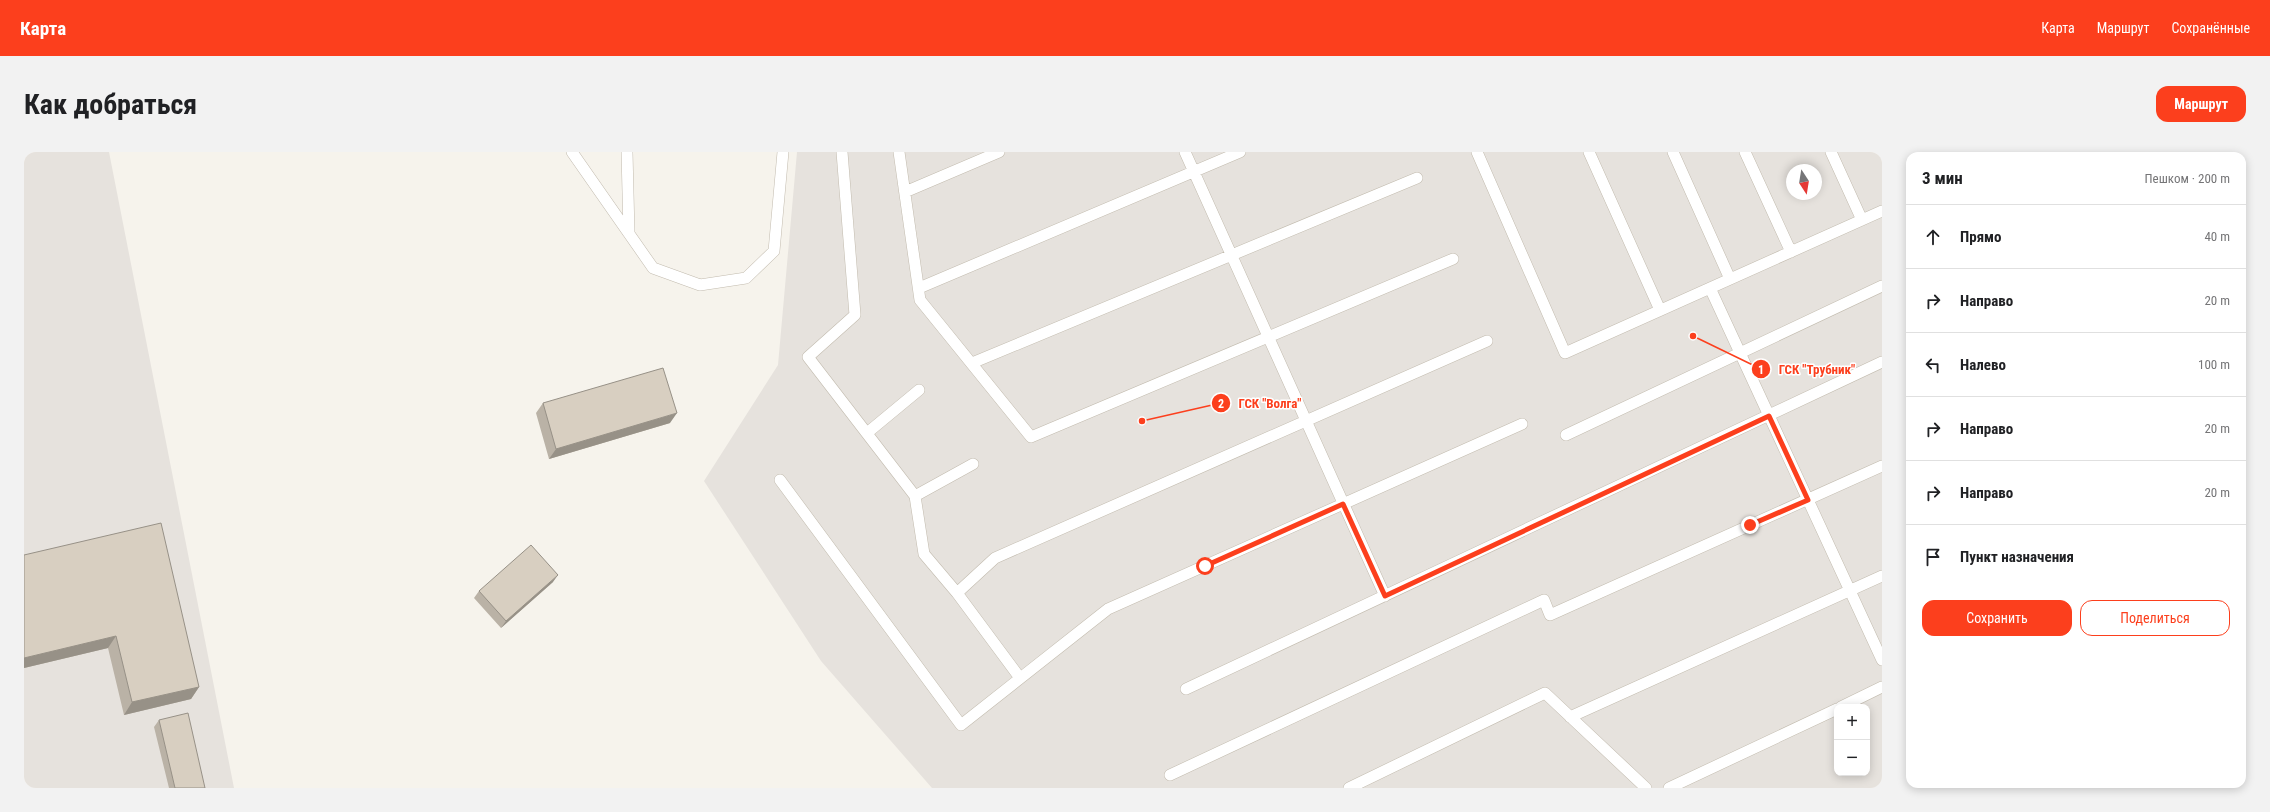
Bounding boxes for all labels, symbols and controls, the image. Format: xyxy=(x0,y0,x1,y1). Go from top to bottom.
text: Карта xyxy=(20,17,66,40)
text: Карта xyxy=(2041,20,2075,36)
text: Маршрут xyxy=(2097,20,2149,36)
text: Сохранённые xyxy=(2171,20,2250,36)
button: Маршрут xyxy=(2156,86,2246,122)
text: Как добраться xyxy=(24,88,197,121)
north arrow xyxy=(1786,164,1822,200)
text: 3 мин xyxy=(1922,168,1963,188)
text: Пешком · 200 m xyxy=(2144,171,2230,186)
icon: ahead xyxy=(1922,226,1944,248)
text: Прямо xyxy=(1960,228,2001,246)
text: 40 m xyxy=(2204,229,2230,244)
icon: right xyxy=(1922,290,1944,312)
text: Направо xyxy=(1960,292,2013,310)
text: 20 m xyxy=(2204,293,2230,308)
icon: left xyxy=(1922,354,1944,376)
text: Налево xyxy=(1960,356,2006,374)
callout: ГСК "Трубник" xyxy=(1751,357,1864,382)
text: 100 m xyxy=(2198,357,2230,372)
text: ГСК "Трубник" xyxy=(1779,362,1855,377)
text: 1 xyxy=(1758,363,1764,377)
callout: ГСК "Волга" xyxy=(1211,391,1310,416)
text: ГСК "Волга" xyxy=(1238,396,1302,411)
text: 2 xyxy=(1218,397,1224,411)
icon: right xyxy=(1922,418,1944,440)
text: Направо xyxy=(1960,420,2013,438)
text: 20 m xyxy=(2204,421,2230,436)
icon: right xyxy=(1922,482,1944,504)
text: Направо xyxy=(1960,484,2013,502)
text: 20 m xyxy=(2204,485,2230,500)
route end xyxy=(1741,516,1759,534)
icon: arrive xyxy=(1922,546,1944,568)
text: Пункт назначения xyxy=(1960,548,2074,566)
route start xyxy=(1196,557,1214,575)
button: Сохранить xyxy=(1922,600,2072,636)
button: Поделиться xyxy=(2080,600,2230,636)
map controls xyxy=(1834,704,1870,776)
button: + xyxy=(1834,704,1870,740)
button: − xyxy=(1834,740,1870,776)

